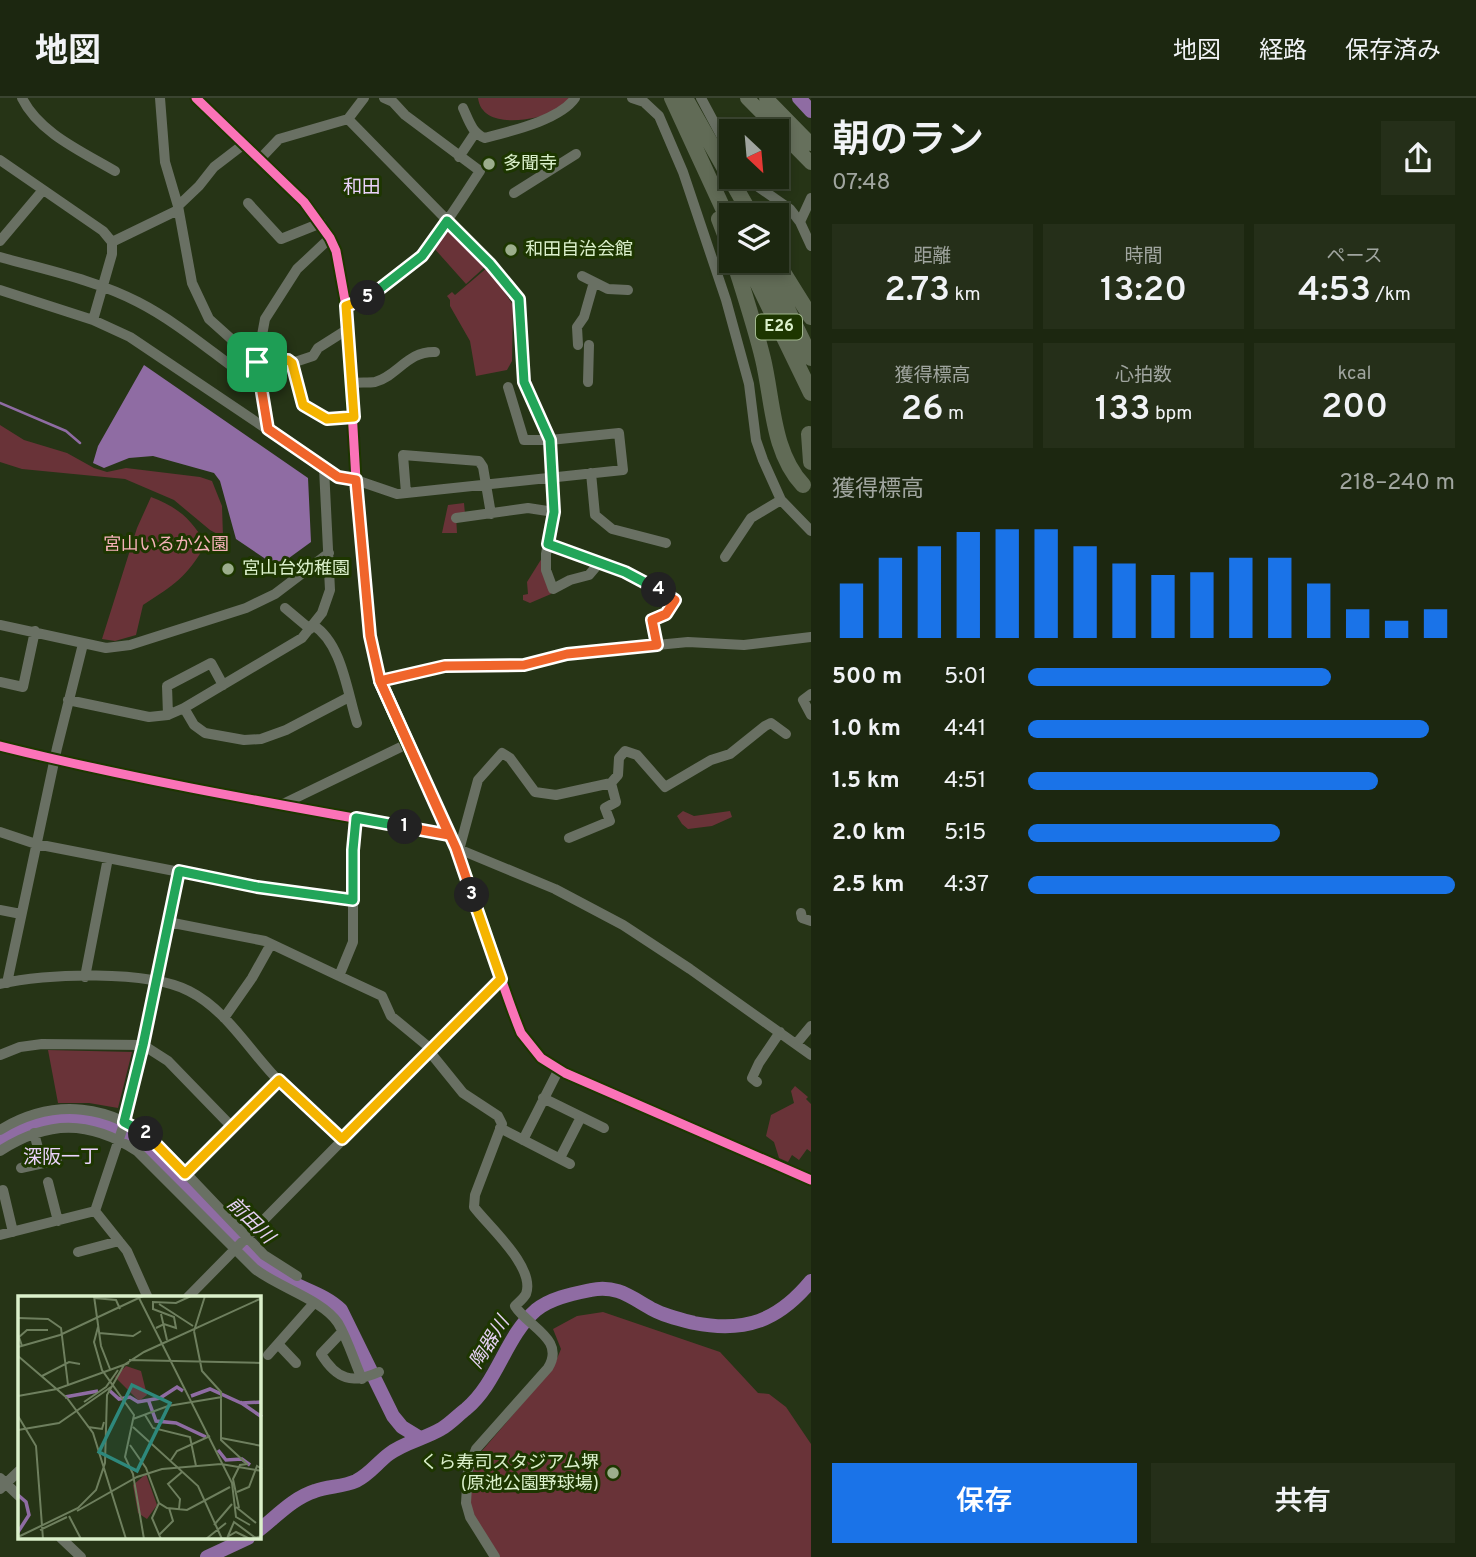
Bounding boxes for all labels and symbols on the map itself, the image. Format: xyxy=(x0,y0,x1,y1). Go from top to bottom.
north arrow xyxy=(719,119,789,189)
place label: 多聞寺 xyxy=(503,153,557,176)
marker: 多聞寺 xyxy=(481,156,497,172)
district label: 和田 xyxy=(343,176,381,200)
place label: 和田自治会館 xyxy=(525,239,633,262)
marker: 和田自治会館 xyxy=(503,242,519,258)
pin: 5 xyxy=(350,280,386,316)
road number: E26 xyxy=(756,314,802,340)
pin xyxy=(227,332,287,392)
park label: 宮山いるか公園 xyxy=(103,534,229,557)
place label: 宮山台幼稚園 xyxy=(242,558,350,581)
marker: 宮山台幼稚園 xyxy=(220,561,236,577)
pin: 4 xyxy=(642,573,676,608)
pin: 1 xyxy=(388,810,422,844)
pin: 3 xyxy=(454,878,490,912)
pin: 2 xyxy=(128,1116,164,1152)
district label: 深阪一丁 xyxy=(23,1146,99,1170)
water label: 前田川 xyxy=(221,1193,280,1251)
inset map xyxy=(18,1296,261,1540)
water label: 陶器川 xyxy=(465,1311,516,1374)
place label: くら寿司スタジアム堺 (原池公園野球場) xyxy=(420,1452,599,1496)
marker: くら寿司スタジアム堺 (原池公園野球場) xyxy=(605,1465,621,1481)

